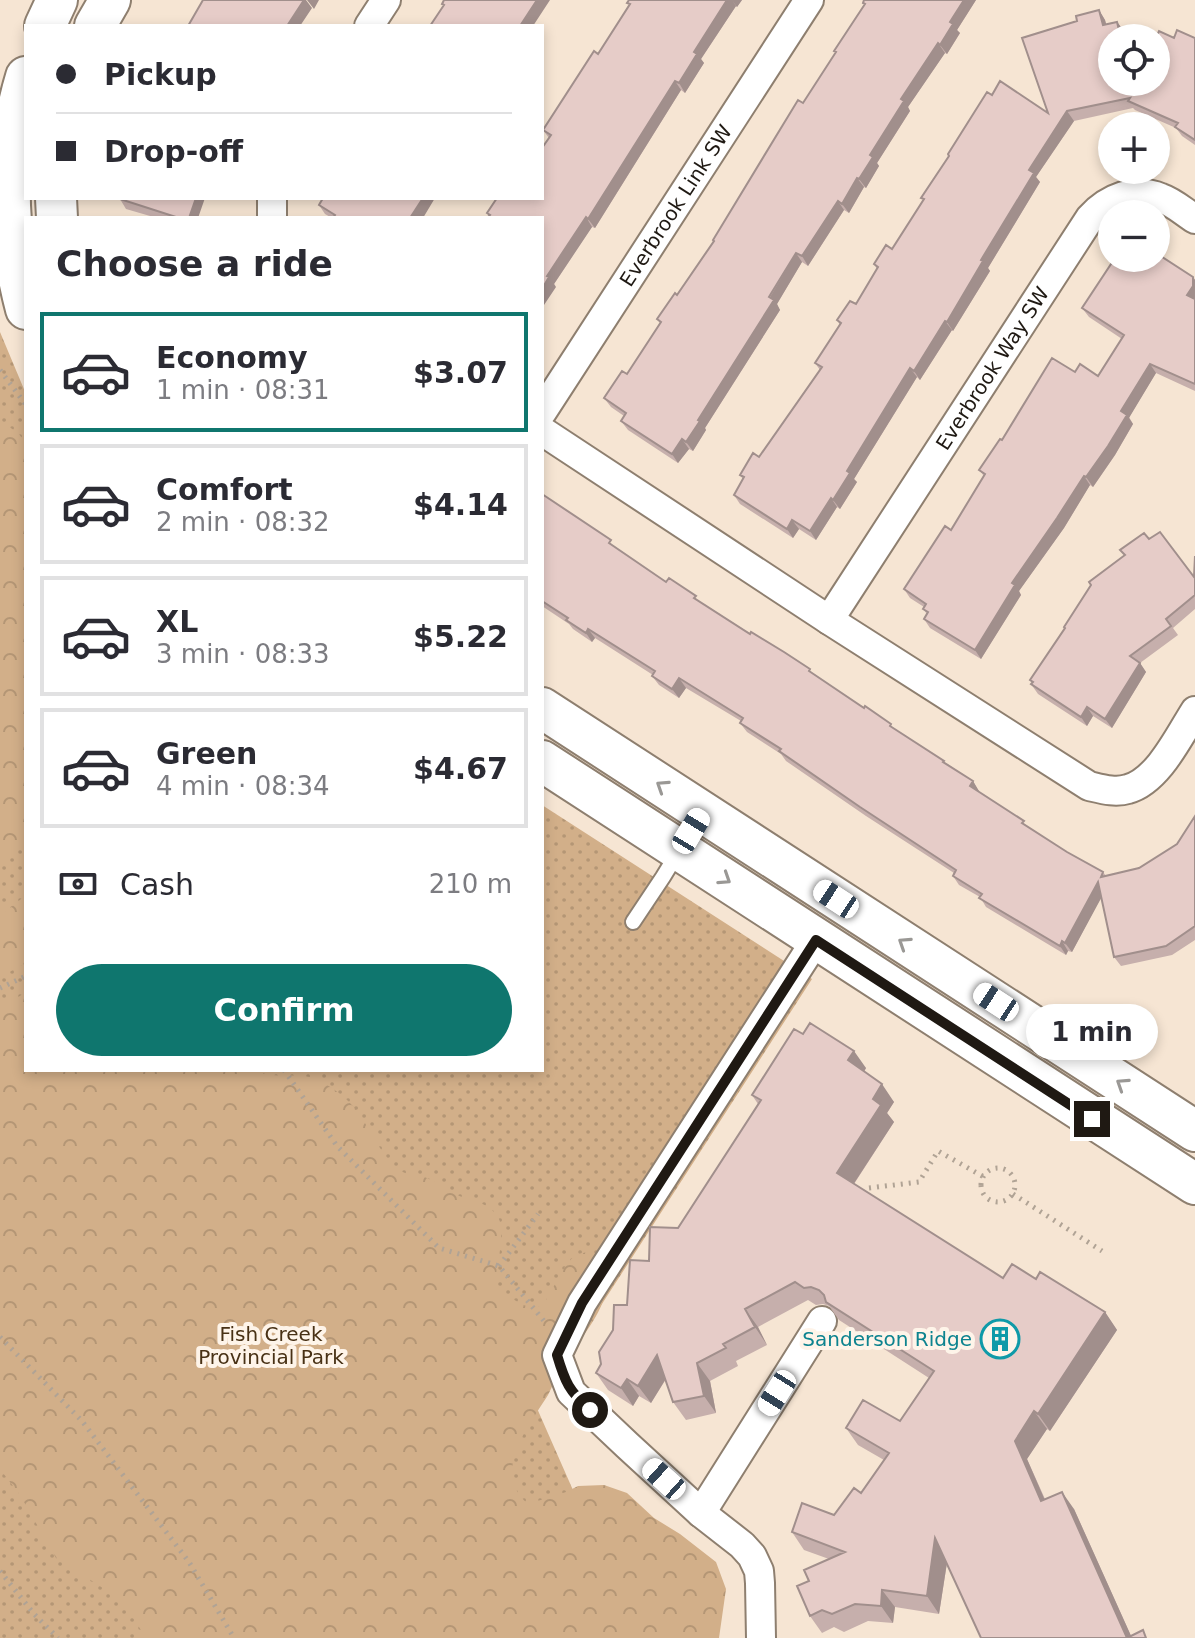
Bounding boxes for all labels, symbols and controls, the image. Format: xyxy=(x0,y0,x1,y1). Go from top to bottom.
map controls xyxy=(1098,24,1170,272)
button: locate xyxy=(1098,24,1170,96)
text: Pickup xyxy=(104,57,217,92)
button: + xyxy=(1098,112,1170,184)
street label: Everbrook Link SW xyxy=(615,120,737,291)
text: Drop-off xyxy=(104,134,243,169)
button: − xyxy=(1098,200,1170,272)
text: Choose a ride xyxy=(56,243,333,284)
street label: Everbrook Way SW xyxy=(931,282,1054,454)
icon: car xyxy=(60,336,132,408)
text: Economy xyxy=(156,340,308,375)
text: $3.07 xyxy=(413,355,508,390)
text: 1 min · 08:31 xyxy=(156,375,330,405)
icon: car xyxy=(60,468,132,540)
text: Comfort xyxy=(156,472,293,507)
text: $4.14 xyxy=(413,487,508,522)
text: 2 min · 08:32 xyxy=(156,507,330,537)
icon: car xyxy=(60,600,132,672)
text: XL xyxy=(156,604,198,639)
text: $5.22 xyxy=(413,619,508,654)
text: 3 min · 08:33 xyxy=(156,639,330,669)
icon: car xyxy=(60,732,132,804)
text: Green xyxy=(156,736,257,771)
text: $4.67 xyxy=(413,751,508,786)
text: 4 min · 08:34 xyxy=(156,771,330,801)
one-way arrow xyxy=(656,781,671,796)
car xyxy=(668,804,714,858)
icon: cash xyxy=(56,862,100,906)
text: Cash xyxy=(120,867,194,902)
text: 210 m xyxy=(429,869,512,899)
one-way arrow xyxy=(716,870,731,885)
car xyxy=(809,876,863,922)
one-way arrow xyxy=(898,937,912,952)
button: Confirm xyxy=(56,964,512,1056)
car xyxy=(969,979,1023,1025)
callout: 1 min xyxy=(1026,1003,1158,1059)
text: 1 min xyxy=(1051,1017,1133,1047)
one-way arrow xyxy=(1116,1079,1131,1094)
route end xyxy=(1074,1101,1110,1137)
building icon: Sanderson Ridge xyxy=(979,1318,1021,1360)
park label: Fish Creek Provincial Park xyxy=(198,1322,344,1369)
place label: Sanderson Ridge xyxy=(802,1327,972,1351)
car xyxy=(754,1366,800,1420)
route start xyxy=(572,1392,608,1428)
car xyxy=(638,1454,690,1504)

